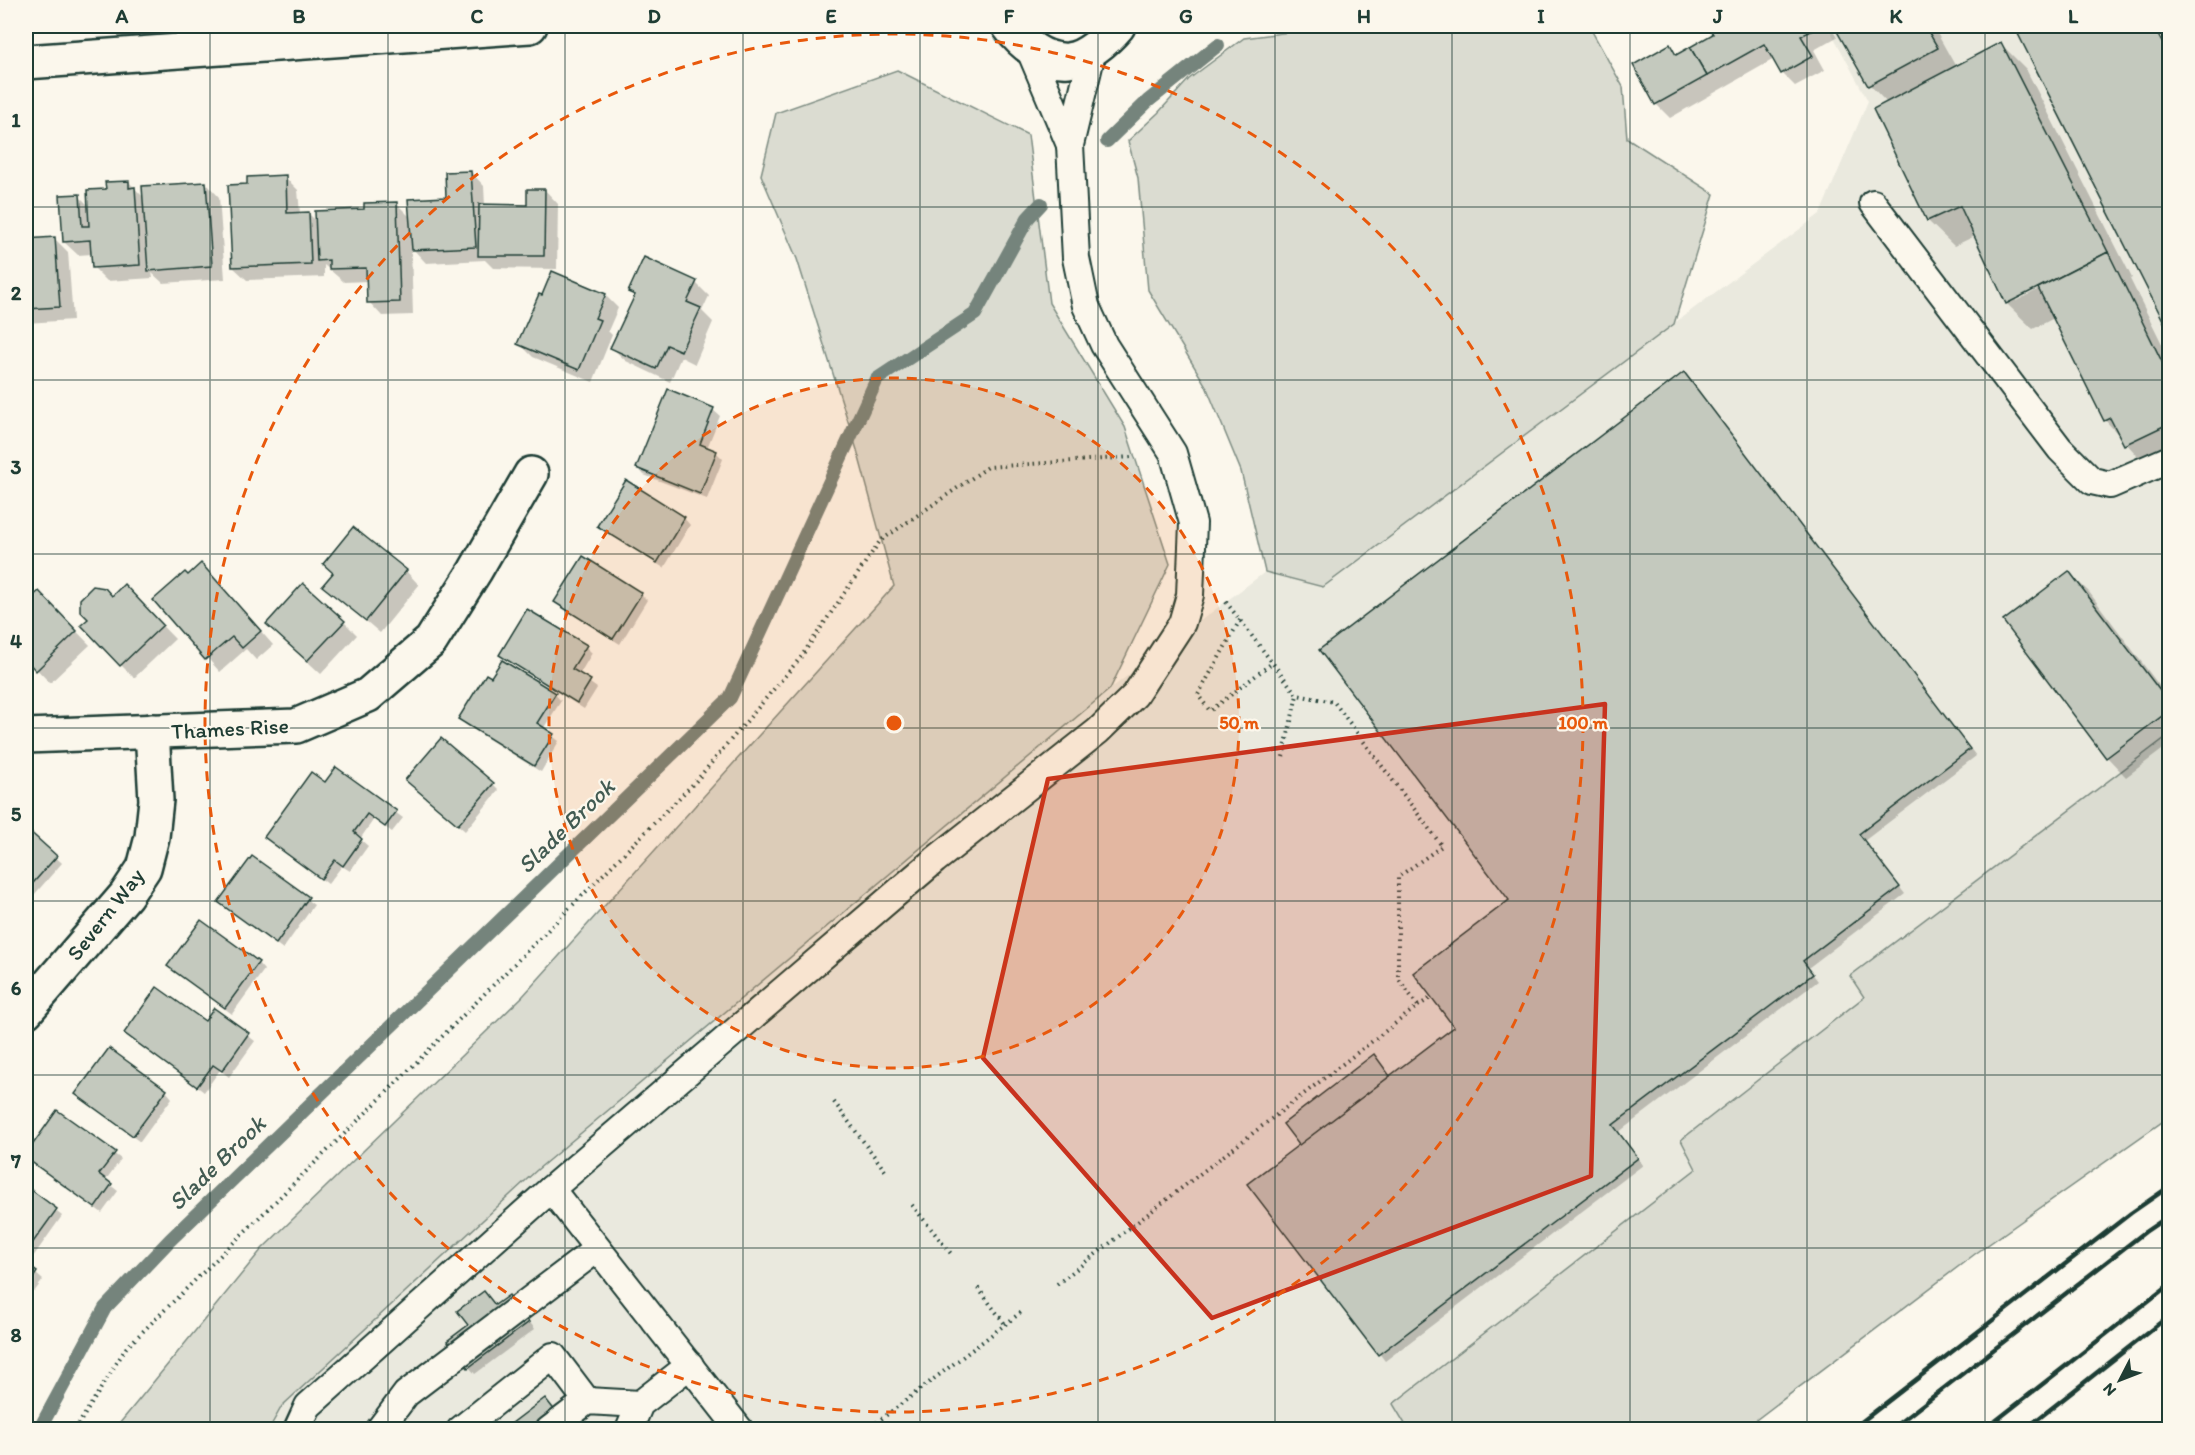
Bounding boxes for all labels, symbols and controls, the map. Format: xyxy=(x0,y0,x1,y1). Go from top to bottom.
text: A xyxy=(115,4,129,28)
text: B xyxy=(293,4,306,28)
text: C xyxy=(471,4,484,28)
text: D xyxy=(647,4,661,28)
text: E xyxy=(825,4,837,28)
text: F xyxy=(1004,4,1015,28)
text: G xyxy=(1179,4,1193,28)
text: H xyxy=(1357,4,1371,28)
text: I xyxy=(1537,4,1545,28)
text: J xyxy=(1712,4,1723,28)
text: K xyxy=(1890,4,1904,28)
text: L xyxy=(2068,4,2079,28)
text: 1 xyxy=(11,108,21,132)
text: 2 xyxy=(11,281,22,305)
text: 3 xyxy=(11,455,22,479)
text: 4 xyxy=(10,629,22,653)
street label: Thames Rise xyxy=(170,712,290,745)
text: 50 m xyxy=(1219,712,1260,734)
text: 100 m xyxy=(1558,712,1609,734)
centre of rings xyxy=(884,713,904,733)
water label: Slade Brook xyxy=(511,771,621,879)
text: 5 xyxy=(11,802,22,826)
street label: Severn Way xyxy=(61,862,150,966)
text: 6 xyxy=(11,976,22,1000)
water label: Slade Brook xyxy=(162,1108,272,1216)
text: 7 xyxy=(10,1149,21,1173)
text: 8 xyxy=(11,1323,22,1347)
north arrow xyxy=(2090,1350,2150,1410)
text: N xyxy=(2099,1379,2120,1400)

